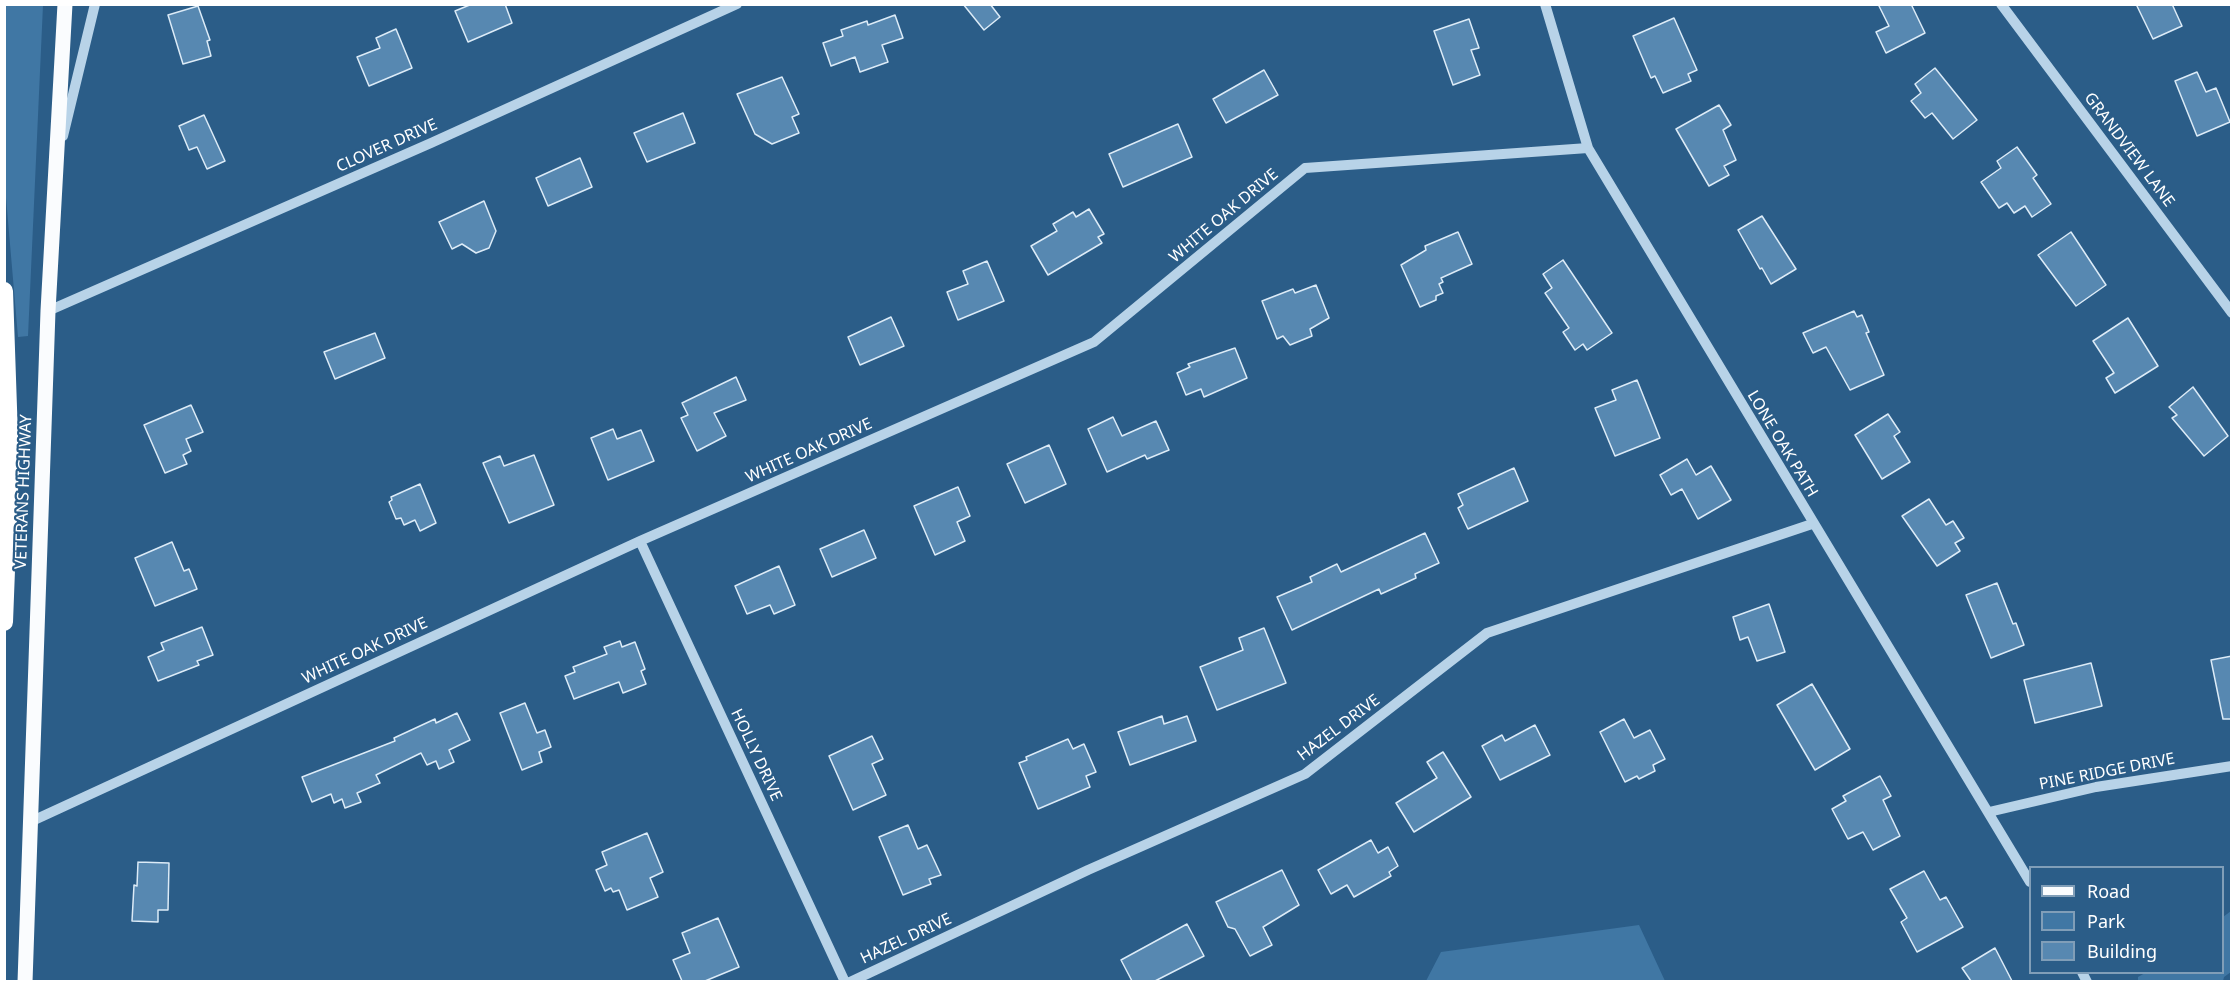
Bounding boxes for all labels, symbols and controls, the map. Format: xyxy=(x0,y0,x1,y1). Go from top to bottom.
street label: GRANDVIEW LANE xyxy=(2080,89,2178,211)
street label: CLOVER DRIVE xyxy=(333,115,441,177)
street label: WHITE OAK DRIVE xyxy=(1166,165,1282,267)
street label: LONE OAK PATH xyxy=(1743,387,1821,501)
street label: VETERANS HIGHWAY xyxy=(12,414,36,570)
street label: WHITE OAK DRIVE xyxy=(743,415,875,487)
street label: WHITE OAK DRIVE xyxy=(299,614,431,688)
street label: HAZEL DRIVE xyxy=(1294,691,1384,765)
street label: HOLLY DRIVE xyxy=(726,706,786,804)
street label: PINE RIDGE DRIVE xyxy=(2038,749,2176,795)
legend xyxy=(2029,866,2224,974)
text: Road xyxy=(2087,879,2130,903)
text: Park xyxy=(2087,909,2125,933)
street label: HAZEL DRIVE xyxy=(857,910,955,968)
text: Building xyxy=(2087,939,2157,963)

